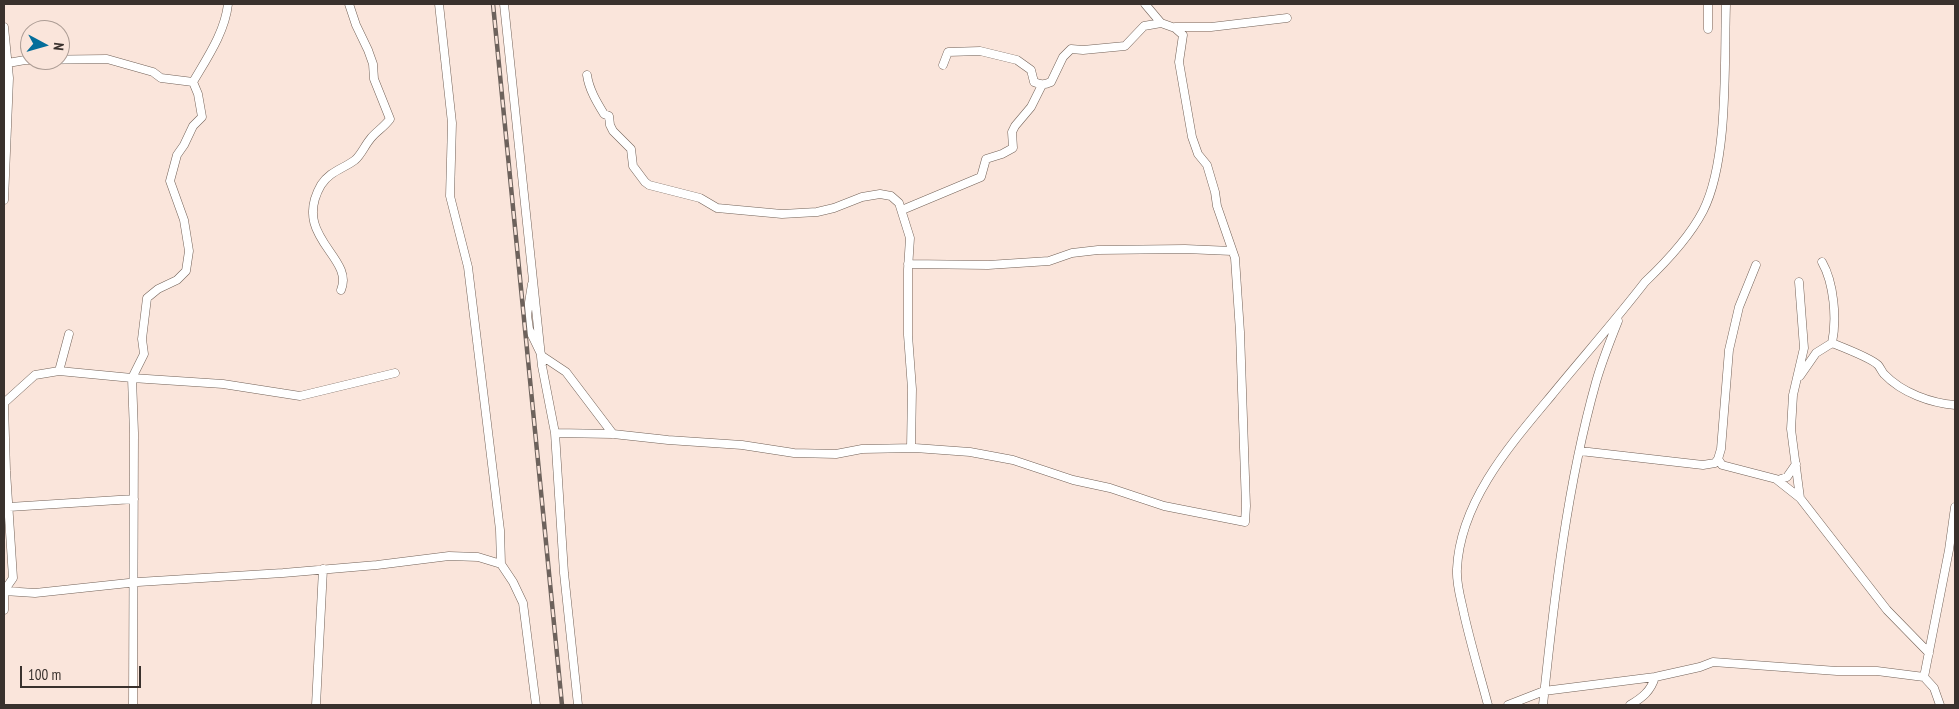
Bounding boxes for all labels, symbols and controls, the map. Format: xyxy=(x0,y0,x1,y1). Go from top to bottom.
north arrow xyxy=(20,20,70,70)
text: N xyxy=(50,42,68,51)
scale bar xyxy=(22,656,144,688)
text: 100 m xyxy=(28,665,61,684)

